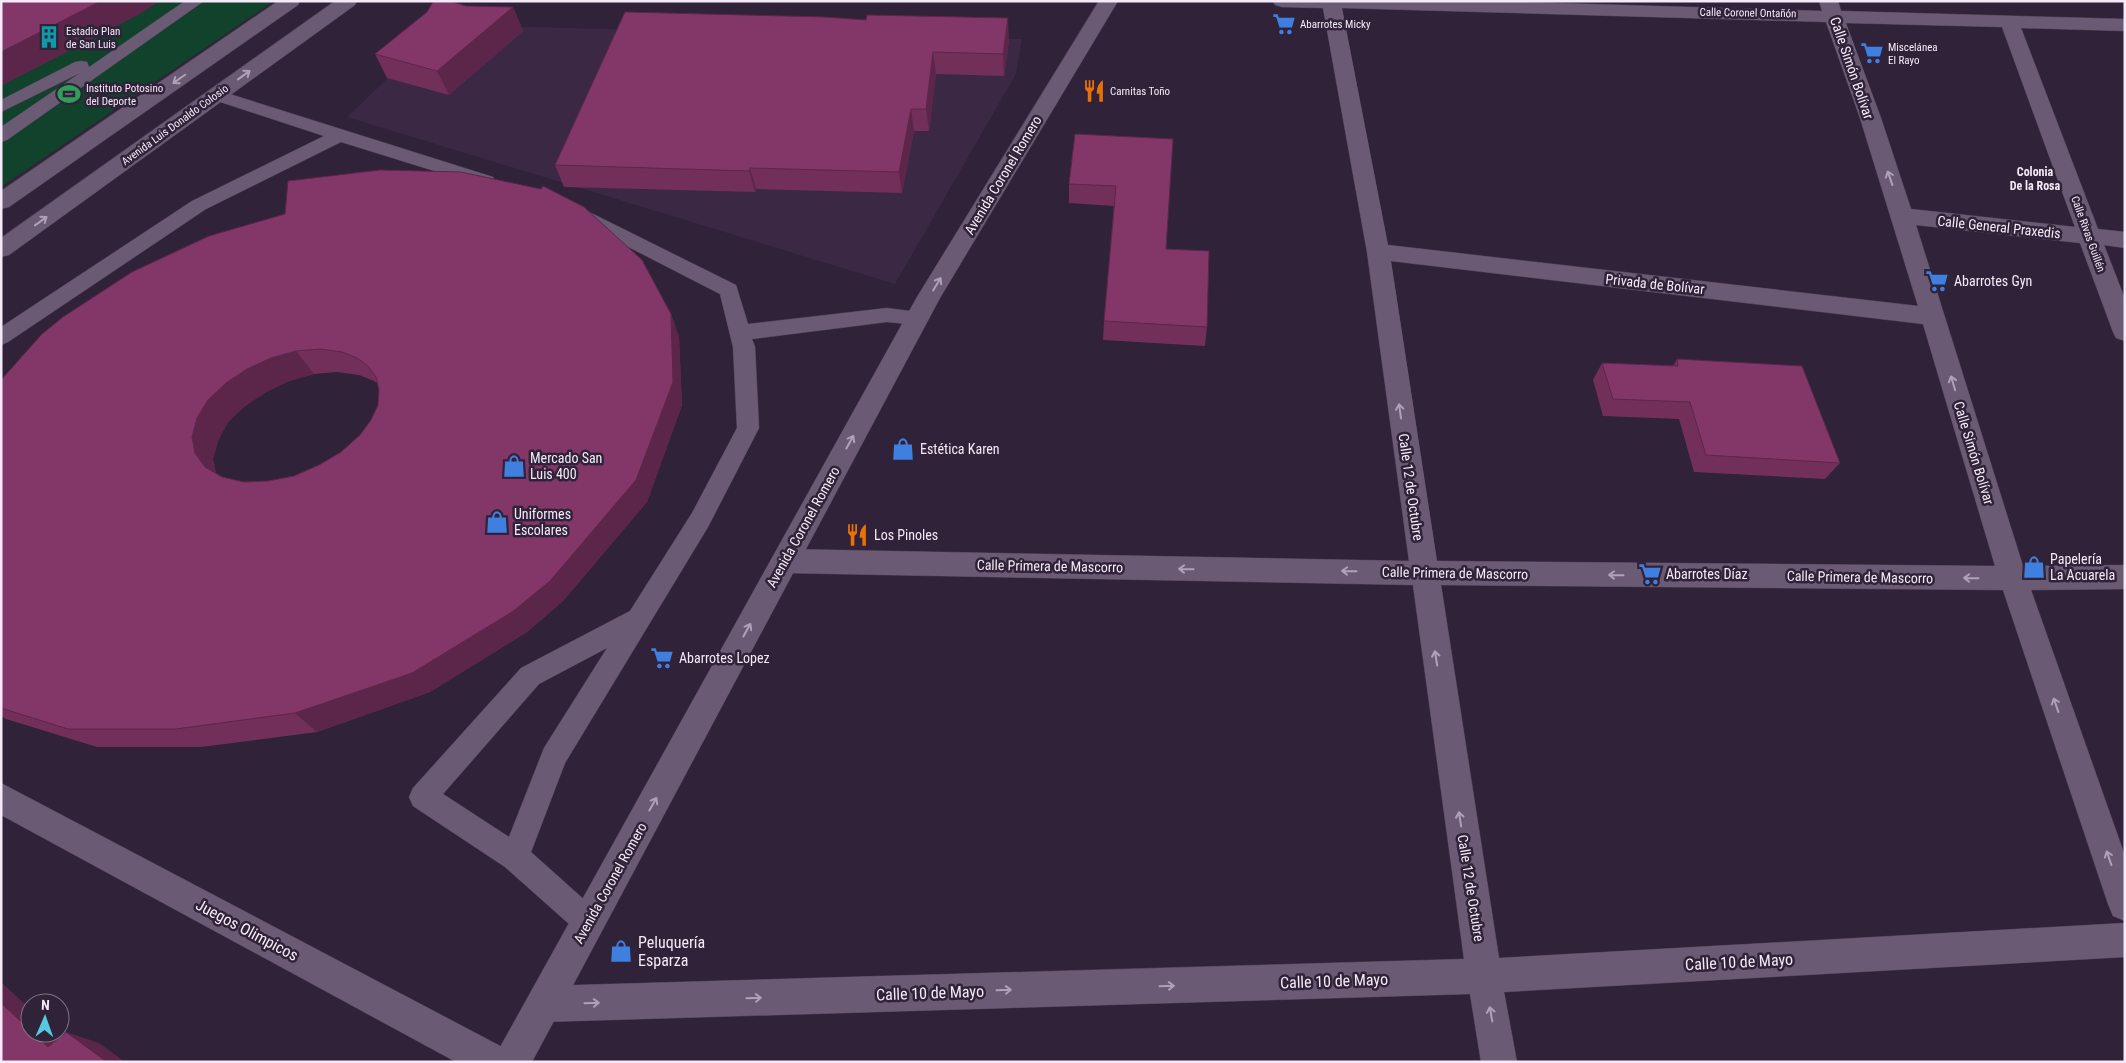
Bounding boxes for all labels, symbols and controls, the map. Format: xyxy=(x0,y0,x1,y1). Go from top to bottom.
street label: Calle Coronel Ontañón xyxy=(1699,6,1797,20)
supermarket icon: Abarrotes Micky xyxy=(1271,11,1297,37)
street label: Calle Simón Bolívar xyxy=(1827,15,1877,121)
place label: Abarrotes Micky xyxy=(1300,18,1371,31)
building icon: Estadio Plan de San Luis xyxy=(36,24,62,50)
place label: Estadio Plan de San Luis xyxy=(66,25,120,51)
supermarket icon: Miscelánea El Rayo xyxy=(1859,40,1885,66)
place label: Miscelánea El Rayo xyxy=(1888,41,1938,67)
one-way arrow xyxy=(237,70,251,80)
one-way arrow xyxy=(172,74,186,84)
restaurant icon: Carnitas Toño xyxy=(1081,78,1107,104)
sports icon: Instituto Potosino del Deporte xyxy=(56,81,82,107)
place label: Instituto Potosino del Deporte xyxy=(86,82,164,108)
street label: Avenida Luis Donaldo Colosio xyxy=(119,82,231,168)
place label: Carnitas Toño xyxy=(1110,85,1171,98)
street label: Avenida Coronel Romero xyxy=(961,113,1045,237)
district label: Colonia De la Rosa xyxy=(2010,165,2061,193)
one-way arrow xyxy=(1885,170,1894,186)
street label: Calle Rivas Guillén xyxy=(2068,194,2108,274)
street label: Calle General Praxedis xyxy=(1937,213,2061,241)
one-way arrow xyxy=(34,215,47,226)
supermarket icon: Abarrotes Gyn xyxy=(1924,268,1950,294)
street label: Privada de Bolívar xyxy=(1605,271,1705,297)
place label: Abarrotes Gyn xyxy=(1954,273,2032,289)
one-way arrow xyxy=(933,278,943,292)
one-way arrow xyxy=(1947,376,1957,392)
street label: Calle Simón Bolívar xyxy=(1951,400,1997,506)
one-way arrow xyxy=(1395,403,1405,419)
street label: Calle 12 de Octubre xyxy=(1396,432,1426,542)
one-way arrow xyxy=(845,434,855,449)
shop icon: Estética Karen xyxy=(890,436,916,462)
place label: Estética Karen xyxy=(920,441,1000,457)
place label: Mercado San Luis 400 xyxy=(530,450,602,482)
shop icon: Mercado San Luis 400 xyxy=(501,453,527,479)
street label: Avenida Coronel Romero xyxy=(763,464,843,590)
place label: Uniformes Escolares xyxy=(514,506,571,538)
shop icon: Uniformes Escolares xyxy=(484,509,510,535)
restaurant icon: Los Pinoles xyxy=(844,522,870,548)
place label: Los Pinoles xyxy=(874,527,938,543)
place label: Papelería La Acuarela xyxy=(2050,551,2115,583)
shop icon: Papelería La Acuarela xyxy=(2021,554,2047,580)
street label: Calle Primera de Mascorro xyxy=(977,557,1123,575)
supermarket icon: Abarrotes Díaz xyxy=(1637,561,1663,587)
one-way arrow xyxy=(1178,564,1194,573)
street label: Calle Primera de Mascorro xyxy=(1382,564,1528,582)
place label: Abarrotes Díaz xyxy=(1666,566,1748,582)
one-way arrow xyxy=(1341,567,1357,576)
street label: Calle Primera de Mascorro xyxy=(1787,568,1933,586)
one-way arrow xyxy=(1608,570,1624,579)
one-way arrow xyxy=(1963,573,1980,583)
one-way arrow xyxy=(742,623,752,638)
supermarket icon: Abarrotes Lopez xyxy=(649,645,675,671)
place label: Abarrotes Lopez xyxy=(679,650,770,666)
one-way arrow xyxy=(1431,650,1441,666)
one-way arrow xyxy=(2051,697,2060,713)
one-way arrow xyxy=(648,797,658,812)
one-way arrow xyxy=(1455,811,1465,827)
street label: Avenida Coronel Romero xyxy=(570,820,650,946)
street label: Calle 12 de Octubre xyxy=(1455,833,1487,943)
one-way arrow xyxy=(2104,851,2113,866)
street label: Juegos Olimpicos xyxy=(193,895,301,965)
place label: Peluquería Esparza xyxy=(638,933,705,970)
shop icon: Peluquería Esparza xyxy=(608,938,634,964)
street label: Calle 10 de Mayo xyxy=(1685,950,1793,974)
street label: Calle 10 de Mayo xyxy=(1280,970,1388,992)
one-way arrow xyxy=(1159,981,1175,990)
street label: Calle 10 de Mayo xyxy=(876,982,984,1004)
one-way arrow xyxy=(996,986,1012,995)
north arrow xyxy=(20,993,70,1043)
one-way arrow xyxy=(746,993,762,1003)
text: N xyxy=(41,997,50,1013)
one-way arrow xyxy=(584,998,600,1007)
one-way arrow xyxy=(1485,1006,1495,1022)

